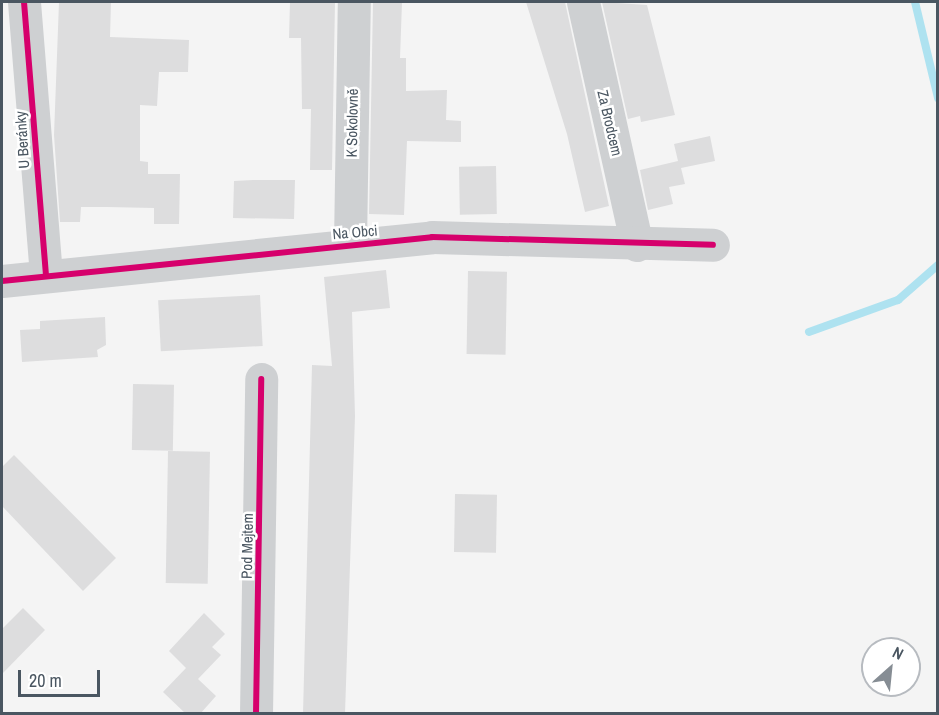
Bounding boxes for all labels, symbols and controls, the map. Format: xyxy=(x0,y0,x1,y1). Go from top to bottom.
street label: K Sokolovně xyxy=(342,88,362,158)
street label: Za Brodcem xyxy=(594,88,626,158)
street label: U Beránky xyxy=(11,111,33,169)
street label: Na Obci xyxy=(332,221,378,243)
street label: Pod Mejtem xyxy=(237,513,257,579)
north arrow xyxy=(861,637,921,697)
text: N xyxy=(889,641,907,665)
scale bar xyxy=(21,658,104,696)
text: 20 m xyxy=(29,668,62,693)

